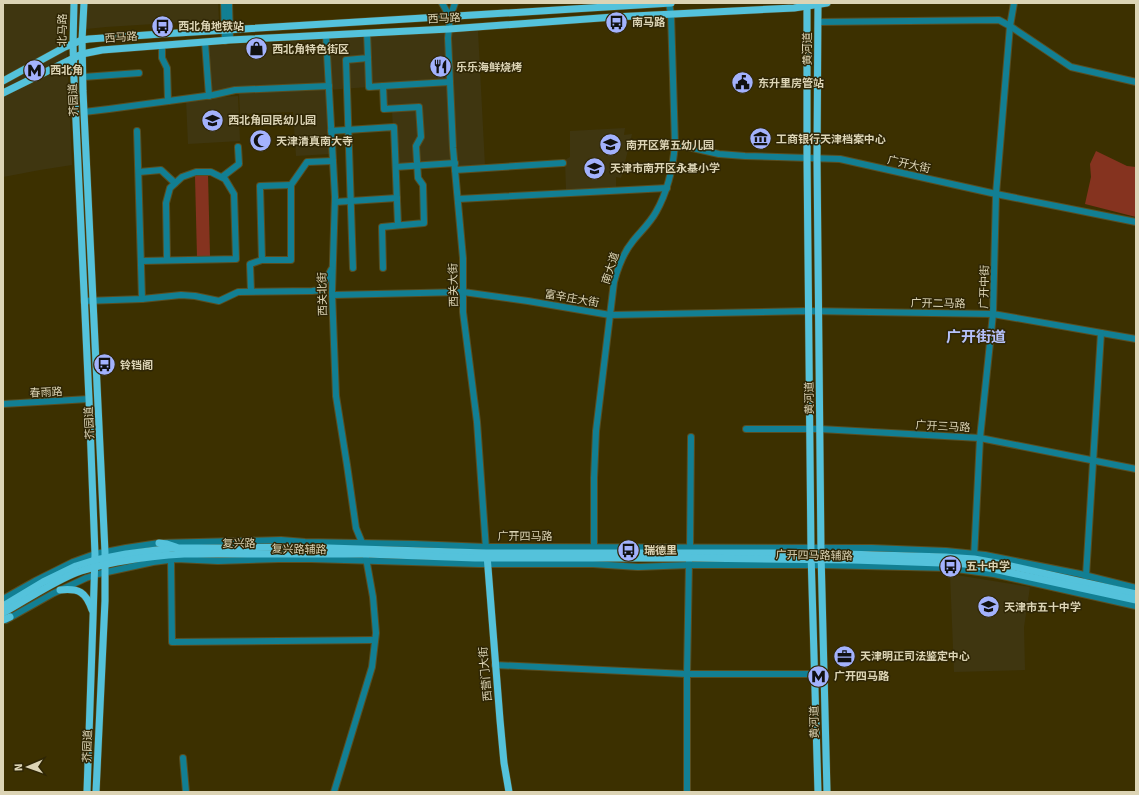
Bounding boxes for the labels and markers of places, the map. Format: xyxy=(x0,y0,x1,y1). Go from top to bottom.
bus stop icon: 南马路 xyxy=(604,9,630,35)
bus stop icon: 西北角地铁站 xyxy=(150,13,176,39)
place label: 南马路 xyxy=(632,16,666,29)
place label: 西北角地铁站 xyxy=(178,20,244,33)
shop icon: 西北角特色街区 xyxy=(243,36,269,62)
place label: 西北角特色街区 xyxy=(272,43,349,56)
restaurant icon: 乐乐海鲜烧烤 xyxy=(428,54,454,80)
metro station icon: 西北角 xyxy=(22,57,48,83)
place label: 乐乐海鲜烧烤 xyxy=(456,61,522,74)
place label: 西北角 xyxy=(50,64,83,77)
public building icon: 东升里房管站 xyxy=(730,70,756,96)
place label: 东升里房管站 xyxy=(758,77,824,90)
school or university icon: 西北角回民幼儿园 xyxy=(200,107,226,133)
place label: 西北角回民幼儿园 xyxy=(228,114,316,127)
museum icon: 工商银行天津档案中心 xyxy=(748,126,774,152)
mosque icon: 天津清真南大寺 xyxy=(248,128,274,154)
school or university icon: 南开区第五幼儿园 xyxy=(598,132,624,158)
place label: 工商银行天津档案中心 xyxy=(776,133,886,146)
place label: 天津清真南大寺 xyxy=(276,135,353,148)
place label: 南开区第五幼儿园 xyxy=(626,139,714,152)
school or university icon: 天津市南开区永基小学 xyxy=(582,155,608,181)
place label: 天津市南开区永基小学 xyxy=(610,162,720,175)
bus stop icon: 铃铛阁 xyxy=(92,352,118,378)
place label: 铃铛阁 xyxy=(120,359,153,372)
bus stop icon: 瑞德里 xyxy=(615,537,641,563)
place label: 瑞德里 xyxy=(644,544,677,557)
bus stop icon: 五十中学 xyxy=(938,553,964,579)
place label: 五十中学 xyxy=(966,560,1010,573)
school or university icon: 天津市五十中学 xyxy=(976,594,1002,620)
place label: 天津市五十中学 xyxy=(1004,601,1081,614)
office icon: 天津明正司法鉴定中心 xyxy=(831,643,857,669)
place label: 天津明正司法鉴定中心 xyxy=(860,650,970,663)
metro station icon: 广开四马路 xyxy=(805,663,831,689)
place label: 广开四马路 xyxy=(834,670,890,683)

